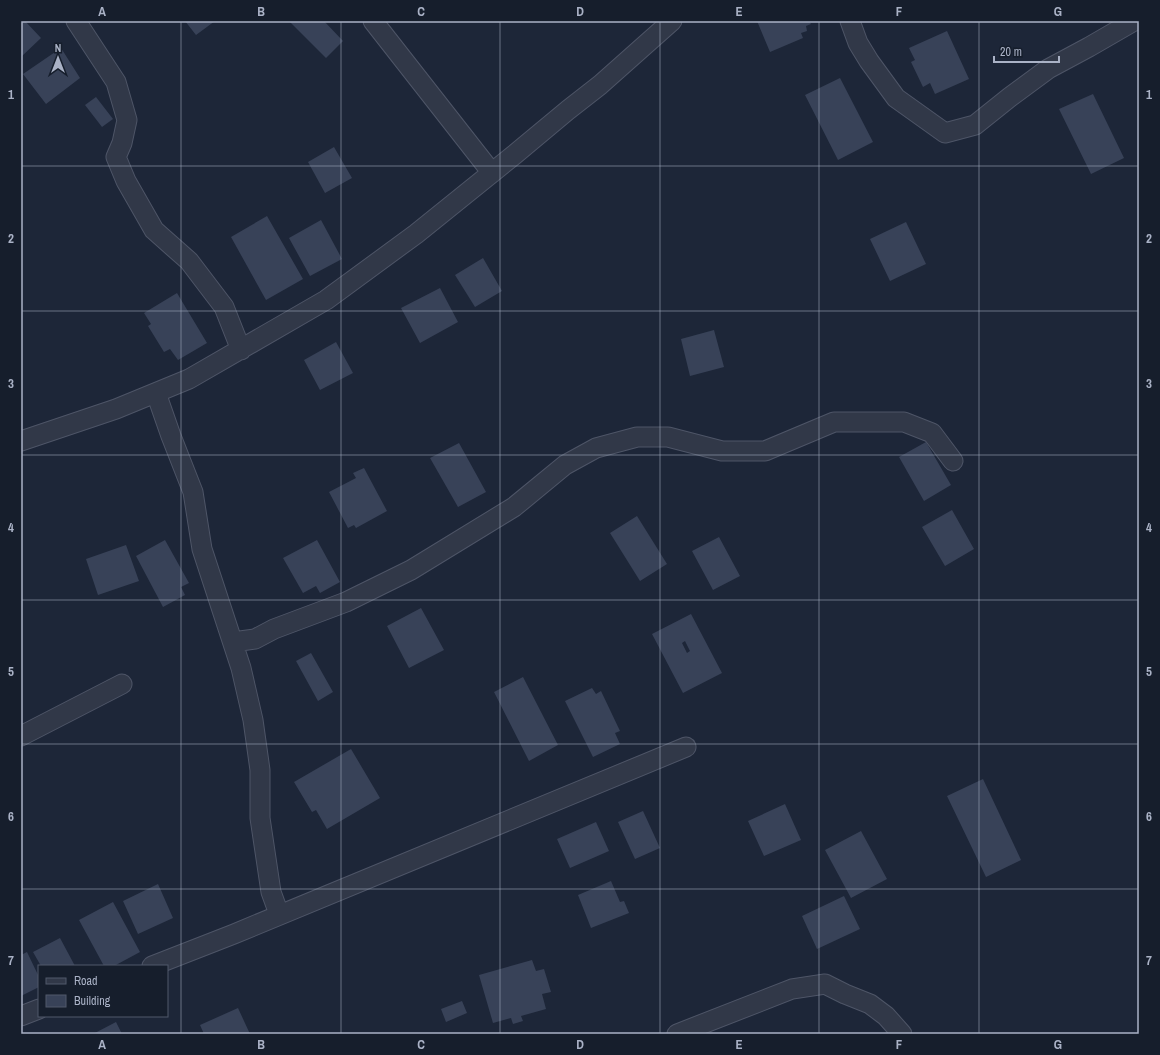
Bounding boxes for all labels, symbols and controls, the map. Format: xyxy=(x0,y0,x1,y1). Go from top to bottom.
text: A xyxy=(98,3,106,20)
text: B xyxy=(257,3,265,20)
text: C xyxy=(417,3,425,20)
text: D xyxy=(576,3,584,20)
text: E xyxy=(735,3,743,20)
text: F xyxy=(896,3,903,20)
text: G xyxy=(1054,3,1062,20)
north arrow xyxy=(38,38,78,78)
scale bar xyxy=(994,38,1059,64)
text: N xyxy=(55,41,61,55)
text: 20 m xyxy=(1000,44,1022,60)
text: 1 xyxy=(8,86,14,103)
text: 1 xyxy=(1146,86,1152,103)
text: 2 xyxy=(8,230,14,247)
text: 2 xyxy=(1146,230,1152,247)
text: 3 xyxy=(8,375,14,392)
text: 3 xyxy=(1146,375,1152,392)
text: 4 xyxy=(8,519,14,536)
text: 4 xyxy=(1146,519,1152,536)
text: 5 xyxy=(8,663,14,680)
text: 5 xyxy=(1146,663,1152,680)
text: 6 xyxy=(8,808,14,825)
text: 6 xyxy=(1146,808,1152,825)
text: 7 xyxy=(8,952,14,969)
text: 7 xyxy=(1146,952,1152,969)
legend xyxy=(38,965,168,1017)
text: Road xyxy=(74,973,98,989)
text: Building xyxy=(74,993,111,1009)
text: A xyxy=(98,1036,106,1053)
text: B xyxy=(257,1036,265,1053)
text: C xyxy=(417,1036,425,1053)
text: D xyxy=(576,1036,584,1053)
text: E xyxy=(735,1036,743,1053)
text: F xyxy=(896,1036,903,1053)
text: G xyxy=(1054,1036,1062,1053)

